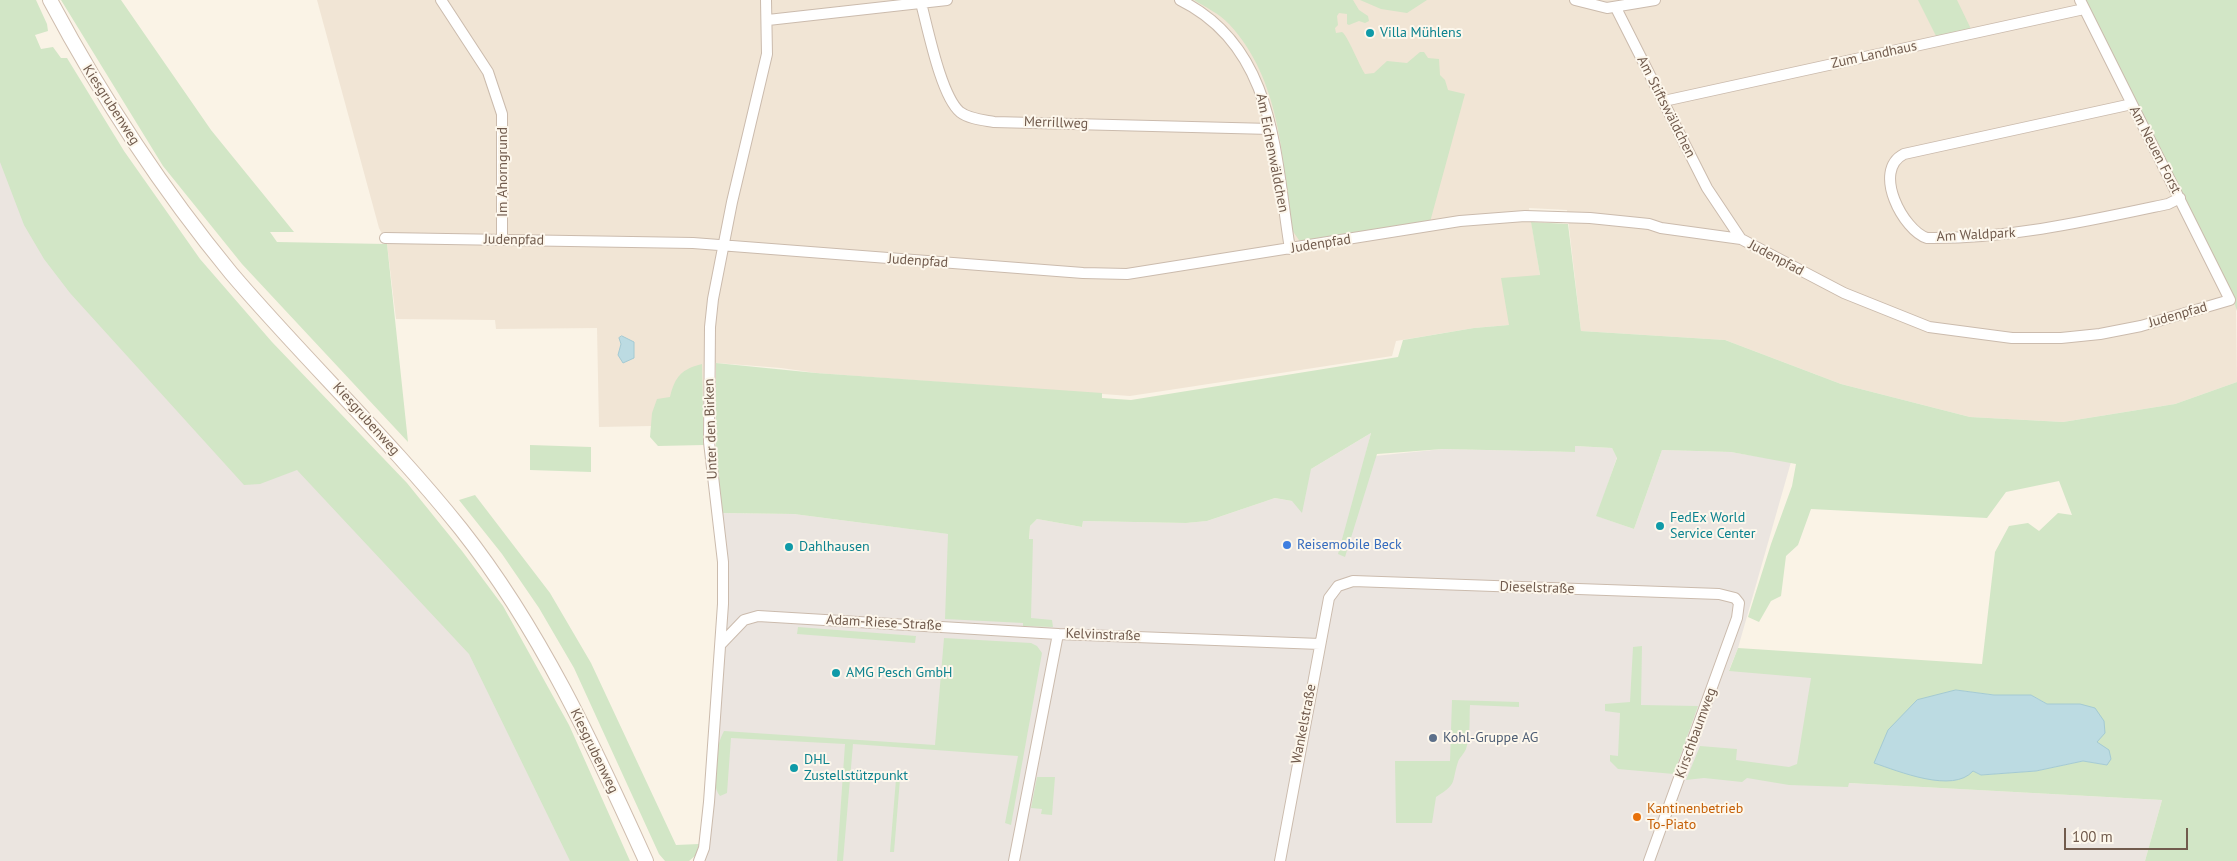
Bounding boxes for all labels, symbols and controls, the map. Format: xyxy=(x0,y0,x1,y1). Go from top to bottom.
place label: Villa Mühlens xyxy=(1380,25,1462,41)
marker: Villa Mühlens xyxy=(1364,27,1376,39)
street label: Zum Landhaus xyxy=(1830,38,1918,72)
street label: Am Stiftswäldchen xyxy=(1633,53,1699,161)
street label: Kiesgrubenweg xyxy=(79,62,143,148)
street label: Am Eichenwäldchen xyxy=(1252,92,1292,214)
street label: Am Neuen Forst xyxy=(2126,103,2184,197)
street label: Merrillweg xyxy=(1024,113,1088,133)
street label: Im Ahorngrund xyxy=(495,127,511,217)
street label: Am Waldpark xyxy=(1936,225,2016,245)
street label: Judenpfad xyxy=(484,231,544,249)
street label: Judenpfad xyxy=(1290,231,1352,257)
street label: Judenpfad xyxy=(1745,236,1807,280)
street label: Judenpfad xyxy=(887,251,949,271)
street label: Judenpfad xyxy=(2147,299,2209,331)
street label: Unter den Birken xyxy=(701,378,721,480)
street label: Kiesgrubenweg xyxy=(329,379,403,459)
place label: FedEx World Service Center xyxy=(1670,510,1755,542)
marker: FedEx World Service Center xyxy=(1654,520,1666,532)
place label: Reisemobile Beck xyxy=(1297,537,1402,553)
place label: Dahlhausen xyxy=(799,539,870,555)
marker: Reisemobile Beck xyxy=(1281,539,1293,551)
marker: Dahlhausen xyxy=(783,541,795,553)
street label: Dieselstraße xyxy=(1499,578,1575,598)
street label: Adam-Riese-Straße xyxy=(826,612,942,634)
street label: Kelvinstraße xyxy=(1065,625,1141,645)
place label: AMG Pesch GmbH xyxy=(846,665,953,681)
marker: AMG Pesch GmbH xyxy=(830,667,842,679)
street label: Wankelstraße xyxy=(1288,683,1320,765)
street label: Kirschbaumweg xyxy=(1672,686,1720,780)
street label: Kiesgrubenweg xyxy=(566,706,622,796)
place label: Kohl-Gruppe AG xyxy=(1443,730,1538,746)
marker: Kohl-Gruppe AG xyxy=(1427,732,1439,744)
place label: DHL Zustellstützpunkt xyxy=(804,752,908,784)
marker: DHL Zustellstützpunkt xyxy=(788,762,800,774)
place label: Kantinenbetrieb To-Piato xyxy=(1647,801,1743,834)
marker: Kantinenbetrieb To-Piato xyxy=(1631,811,1643,823)
scale bar xyxy=(2067,818,2191,850)
text: 100 m xyxy=(2072,827,2113,846)

